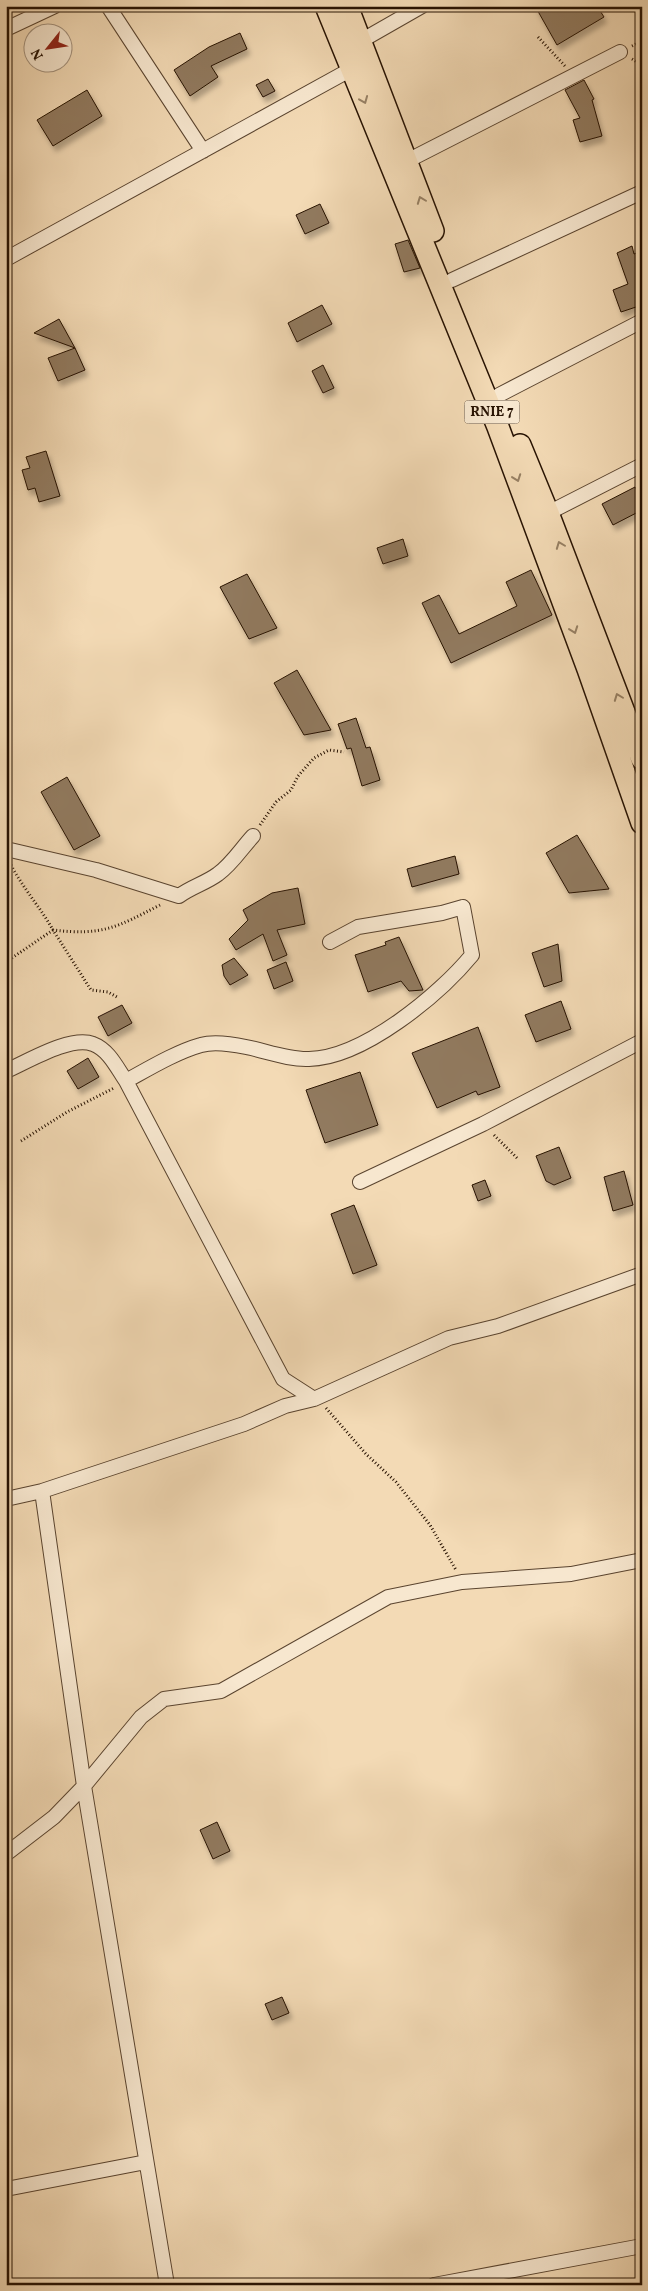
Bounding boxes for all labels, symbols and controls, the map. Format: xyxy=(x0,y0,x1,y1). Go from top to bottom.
north arrow xyxy=(22,22,72,72)
text: N xyxy=(27,45,49,63)
one-way arrow xyxy=(358,95,369,104)
one-way arrow xyxy=(417,196,427,204)
road number: RNIE 7 xyxy=(464,401,520,424)
one-way arrow xyxy=(511,473,521,481)
one-way arrow xyxy=(556,541,567,550)
one-way arrow xyxy=(568,625,578,634)
one-way arrow xyxy=(614,693,624,702)

